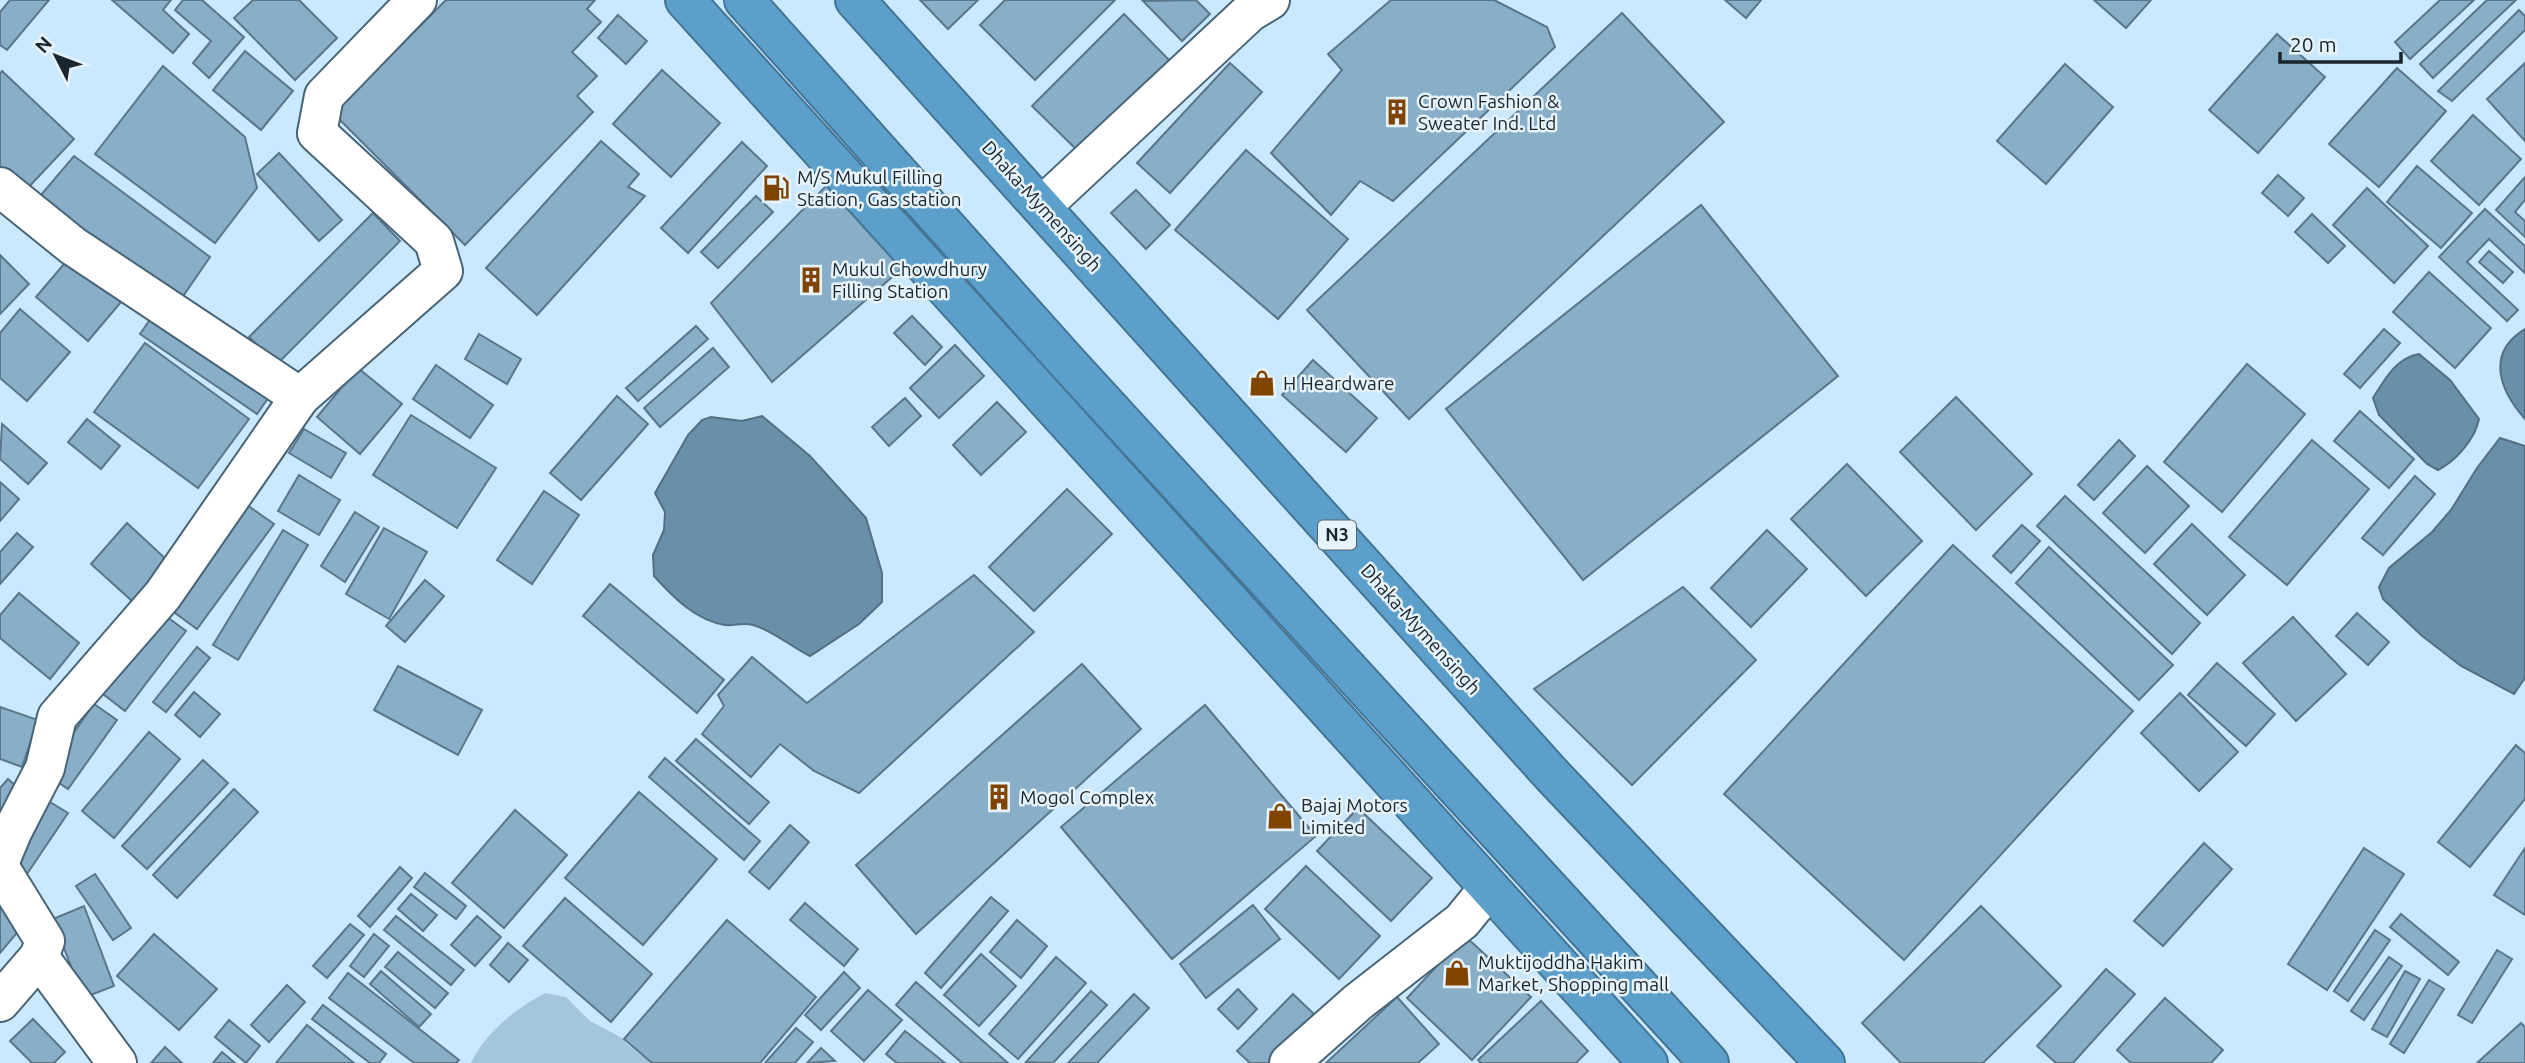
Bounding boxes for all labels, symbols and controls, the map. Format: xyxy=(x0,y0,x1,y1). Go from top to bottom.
north arrow xyxy=(21,21,91,91)
scale bar xyxy=(2280,21,2401,65)
text: N xyxy=(30,32,56,57)
text: 20 m xyxy=(2290,32,2337,56)
place label: Crown Fashion & Sweater Ind. Ltd xyxy=(1418,90,1560,134)
building icon: Crown Fashion & Sweater Ind. Ltd xyxy=(1382,97,1412,127)
street label: Dhaka-Mymensingh xyxy=(978,136,1106,276)
place label: M/S Mukul Filling Station, Gas station xyxy=(797,166,962,210)
fuel station icon: M/S Mukul Filling Station, Gas station xyxy=(761,173,791,203)
place label: Mukul Chowdhury Filling Station xyxy=(832,258,987,302)
building icon: Mukul Chowdhury Filling Station xyxy=(796,265,826,295)
shop icon: H Heardware xyxy=(1247,368,1277,398)
place label: H Heardware xyxy=(1283,372,1395,394)
road number: N3 xyxy=(1318,520,1356,550)
street label: Dhaka-Mymensingh xyxy=(1357,559,1485,699)
building icon: Mogol Complex xyxy=(984,782,1014,812)
place label: Mogol Complex xyxy=(1020,786,1155,808)
place label: Bajaj Motors Limited xyxy=(1301,794,1408,838)
shop icon: Bajaj Motors Limited xyxy=(1265,801,1295,831)
place label: Muktijoddha Hakim Market, Shopping mall xyxy=(1478,951,1669,995)
shop icon: Muktijoddha Hakim Market, Shopping mall xyxy=(1442,958,1472,988)

